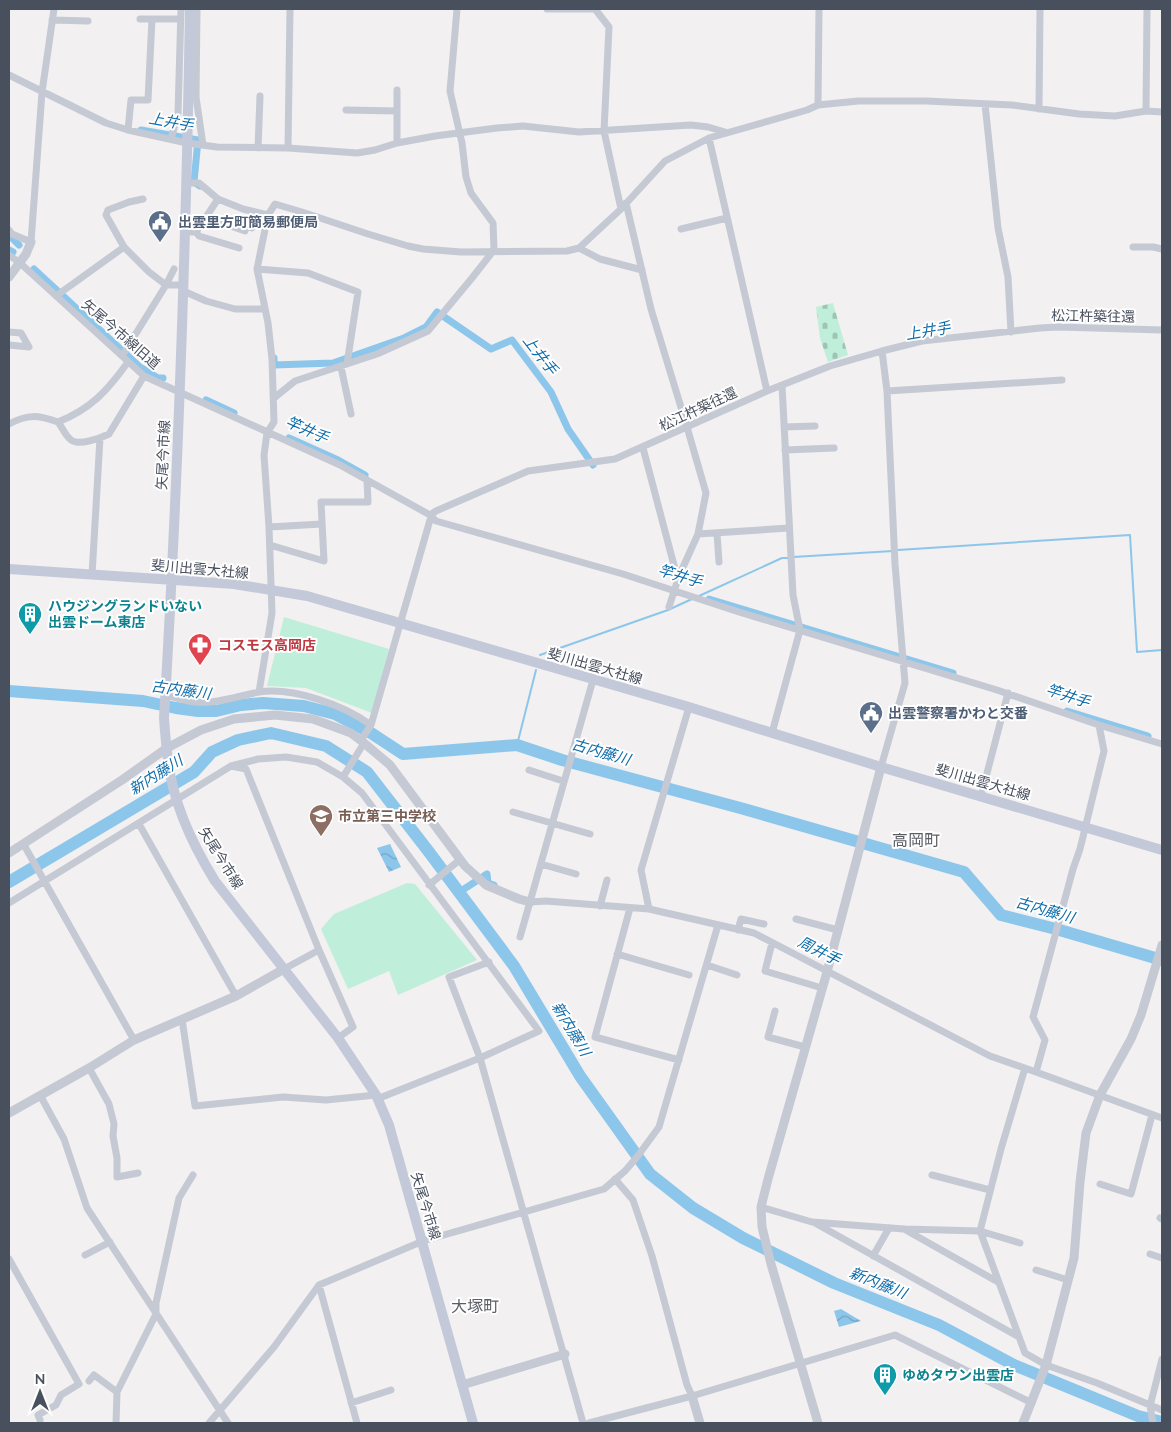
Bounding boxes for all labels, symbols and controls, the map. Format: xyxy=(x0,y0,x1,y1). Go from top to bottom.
water label: 上井手 xyxy=(147,108,196,135)
public building icon: 出雲里方町簡易郵便局 xyxy=(147,209,173,243)
place label: 出雲里方町簡易郵便局 xyxy=(178,213,318,231)
street label: 矢尾今市線旧道 xyxy=(78,295,164,373)
street label: 松江杵築往還 xyxy=(1051,306,1135,326)
water label: 上井手 xyxy=(904,317,953,343)
water label: 上井手 xyxy=(519,331,562,379)
street label: 松江杵築往還 xyxy=(656,383,740,435)
water label: 竿井手 xyxy=(283,412,333,448)
street label: 矢尾今市線 xyxy=(152,420,174,490)
street label: 斐川出雲大社線 xyxy=(150,556,250,582)
water label: 竿井手 xyxy=(656,560,705,591)
place label: ハウジングランドいない 出雲ドーム東店 xyxy=(48,597,202,631)
building icon: ハウジングランドいない 出雲ドーム東店 xyxy=(17,601,43,635)
pharmacy icon: コスモス高岡店 xyxy=(187,632,213,666)
place label: コスモス高岡店 xyxy=(218,636,316,654)
street label: 斐川出雲大社線 xyxy=(545,644,645,688)
water label: 古内藤川 xyxy=(150,676,214,703)
water label: 竿井手 xyxy=(1044,680,1093,712)
public building icon: 出雲警察署かわと交番 xyxy=(858,700,884,734)
place label: 出雲警察署かわと交番 xyxy=(888,704,1028,722)
water label: 古内藤川 xyxy=(570,734,635,769)
water label: 新内藤川 xyxy=(125,750,188,799)
street label: 斐川出雲大社線 xyxy=(933,760,1033,804)
school or university icon: 市立第三中学校 xyxy=(308,803,334,837)
place label: 市立第三中学校 xyxy=(338,807,436,825)
street label: 矢尾今市線 xyxy=(195,824,247,892)
district label: 高岡町 xyxy=(892,830,940,850)
water label: 古内藤川 xyxy=(1014,892,1079,927)
water label: 周井手 xyxy=(795,932,844,970)
water label: 新内藤川 xyxy=(548,998,596,1061)
street label: 矢尾今市線 xyxy=(407,1170,445,1242)
water label: 新内藤川 xyxy=(847,1262,911,1303)
district label: 大塚町 xyxy=(451,1296,499,1316)
building icon: ゆめタウン出雲店 xyxy=(872,1362,898,1396)
place label: ゆめタウン出雲店 xyxy=(902,1366,1014,1384)
north arrow xyxy=(15,1367,65,1417)
text: N xyxy=(35,1370,45,1388)

